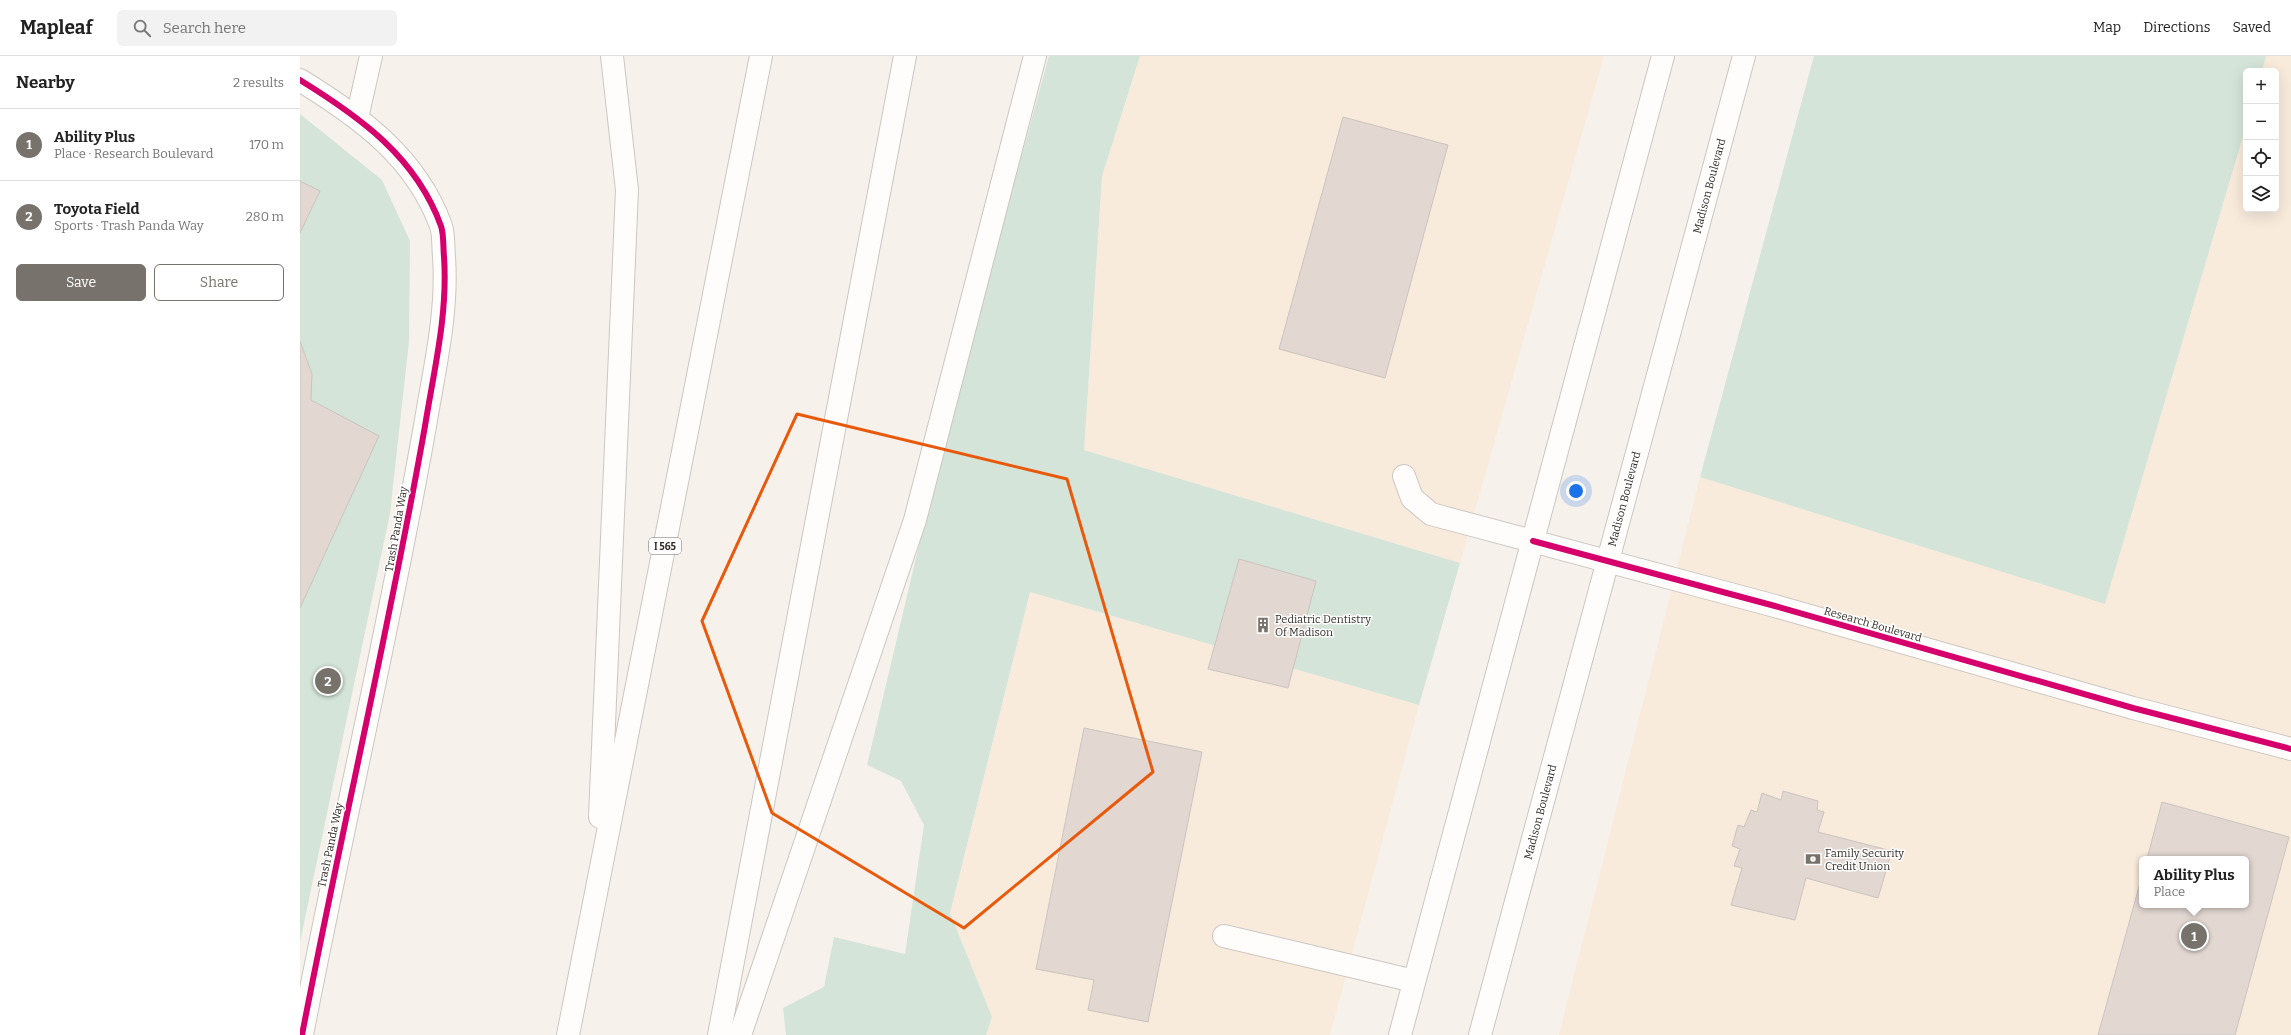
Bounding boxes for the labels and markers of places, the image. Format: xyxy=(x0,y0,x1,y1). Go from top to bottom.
place label: Pediatric Dentistry Of Madison xyxy=(1275,613,1371,639)
building icon: Pediatric Dentistry Of Madison xyxy=(1254,616,1272,634)
pin: 2 xyxy=(315,666,341,696)
place label: Family Security Credit Union xyxy=(1825,847,1904,873)
bank icon: Family Security Credit Union xyxy=(1804,850,1822,868)
pin: 1 xyxy=(2181,921,2207,951)

